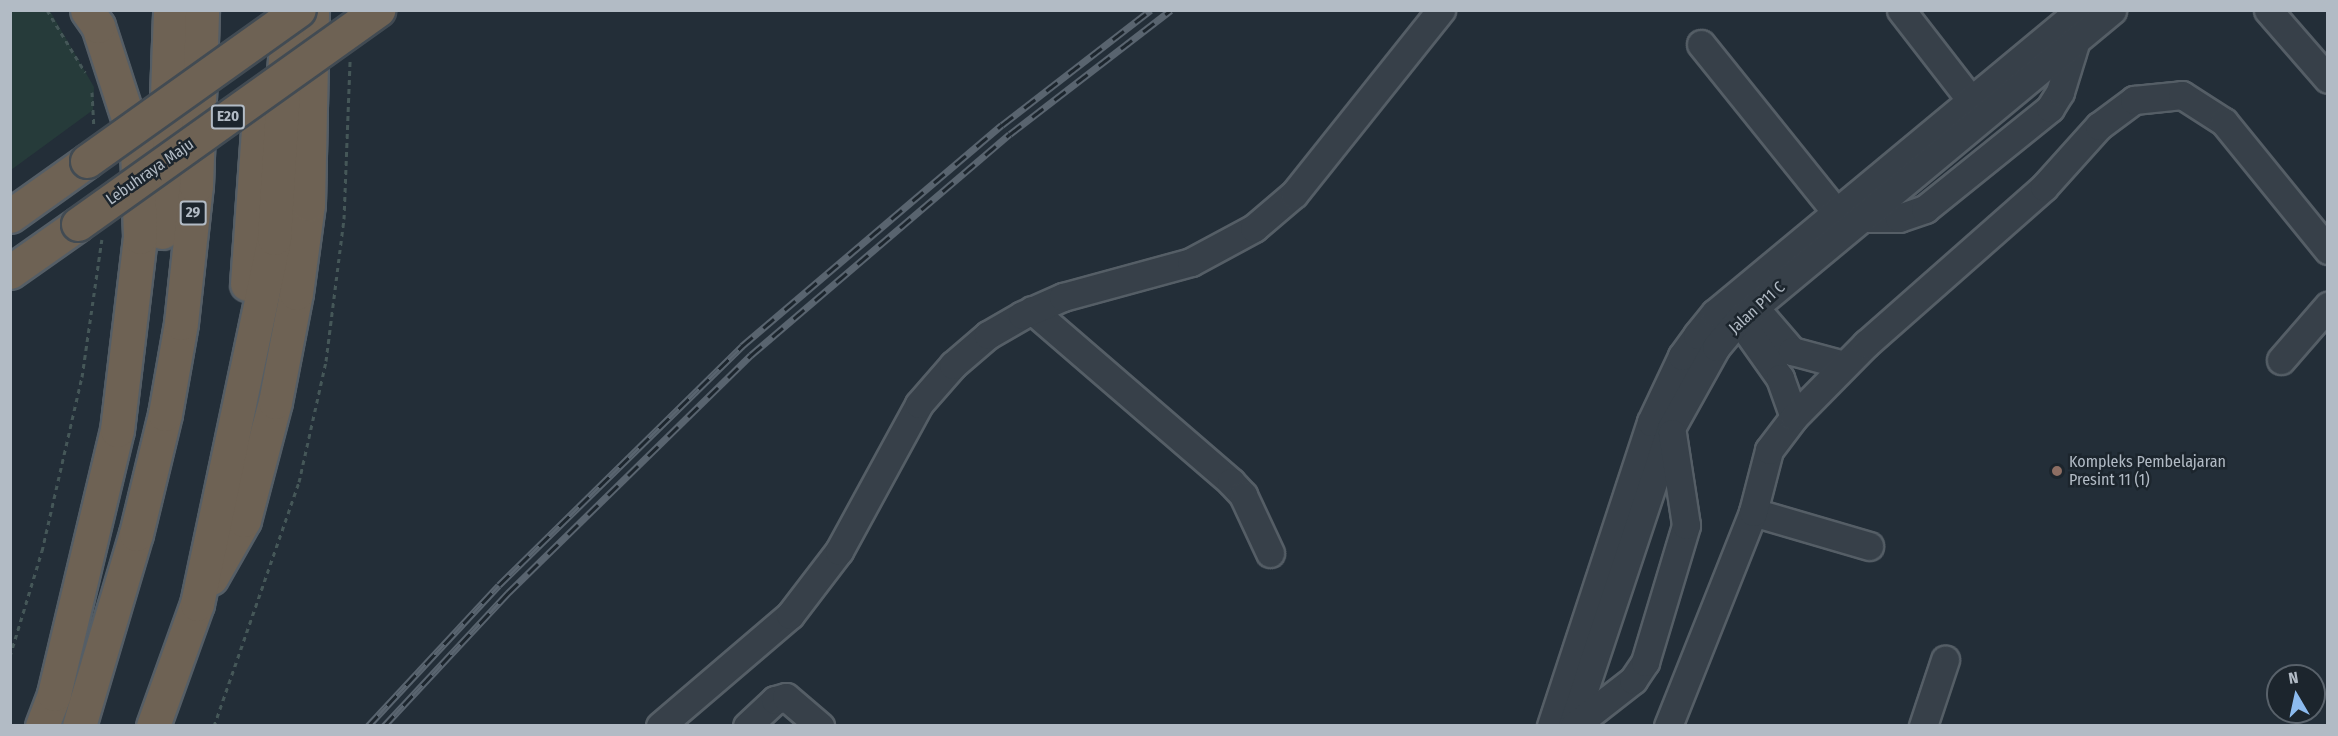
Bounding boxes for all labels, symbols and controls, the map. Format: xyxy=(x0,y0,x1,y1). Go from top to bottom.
road number: E20 xyxy=(210,105,246,129)
street label: Lebuhraya Maju xyxy=(102,135,198,209)
road number: 29 xyxy=(180,201,206,225)
street label: Jalan P11 C xyxy=(1725,278,1789,338)
place label: Kompleks Pembelajaran Presint 11 (1) xyxy=(2069,452,2226,490)
marker: Kompleks Pembelajaran Presint 11 (1) xyxy=(2050,464,2064,478)
north arrow xyxy=(2266,664,2326,724)
text: N xyxy=(2287,668,2300,688)

